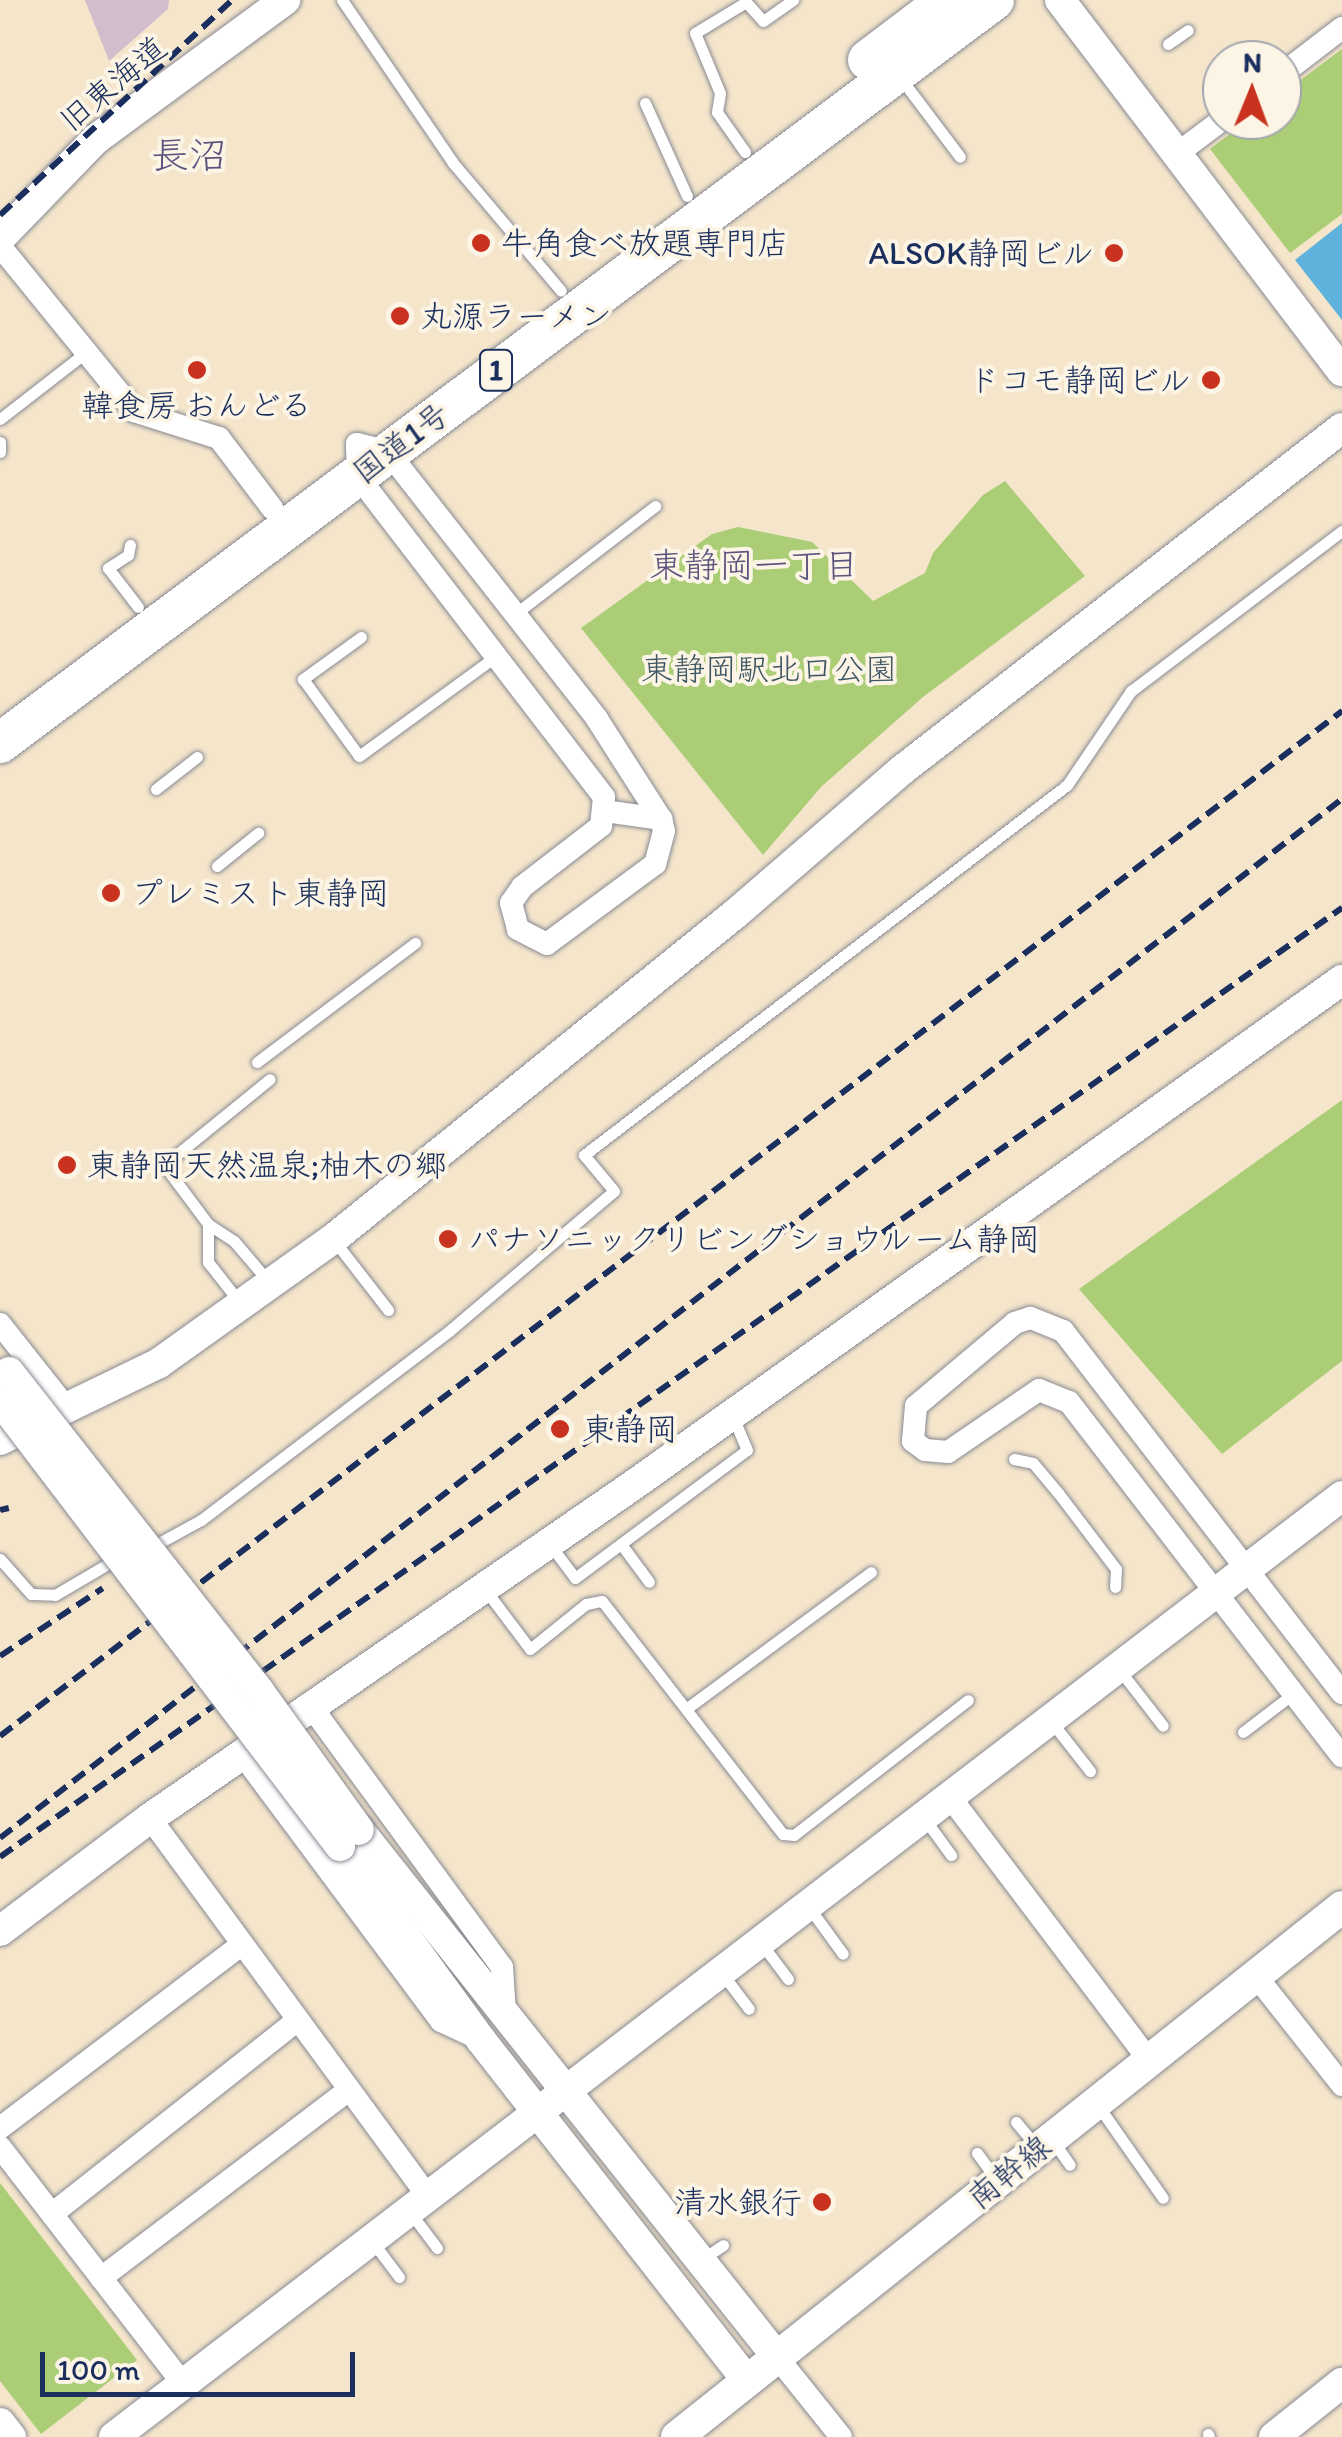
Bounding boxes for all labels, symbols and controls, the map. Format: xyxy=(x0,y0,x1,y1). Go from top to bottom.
street label: 旧東海道 xyxy=(52,28,174,140)
north arrow xyxy=(1202,40,1302,140)
text: N xyxy=(1243,45,1262,79)
district label: 長沼 xyxy=(151,133,227,179)
place label: 牛角食べ放題専門店 xyxy=(501,224,789,262)
marker: 牛角食べ放題専門店 xyxy=(470,232,492,254)
place label: ALSOK静岡ビル xyxy=(868,234,1094,272)
marker: ALSOK静岡ビル xyxy=(1103,242,1125,264)
place label: 丸源ラーメン xyxy=(420,297,612,335)
marker: 丸源ラーメン xyxy=(389,305,411,327)
road number: 1 xyxy=(478,345,514,395)
marker: 韓食房 おんどる xyxy=(186,359,208,381)
place label: ドコモ静岡ビル xyxy=(967,361,1191,399)
marker: ドコモ静岡ビル xyxy=(1200,369,1222,391)
place label: 韓食房 おんどる xyxy=(81,386,313,424)
street label: 国道1号 xyxy=(345,394,457,492)
district label: 東静岡一丁目 xyxy=(649,544,859,586)
park label: 東静岡駅北口公園 xyxy=(641,650,897,688)
place label: プレミスト東静岡 xyxy=(131,874,387,912)
marker: プレミスト東静岡 xyxy=(100,882,122,904)
place label: 東静岡天然温泉;柚木の郷 xyxy=(87,1146,447,1184)
marker: 東静岡天然温泉;柚木の郷 xyxy=(56,1154,78,1176)
place label: パナソニックリビングショウルーム静岡 xyxy=(468,1220,1045,1258)
marker: パナソニックリビングショウルーム静岡 xyxy=(437,1228,459,1250)
place label: 東静岡 xyxy=(582,1410,678,1448)
marker: 東静岡 xyxy=(547,1416,573,1442)
street label: 南幹線 xyxy=(960,2127,1058,2217)
place label: 清水銀行 xyxy=(674,2183,802,2221)
marker: 清水銀行 xyxy=(811,2191,833,2213)
scale bar xyxy=(45,2332,360,2394)
text: 100 m xyxy=(57,2351,140,2388)

